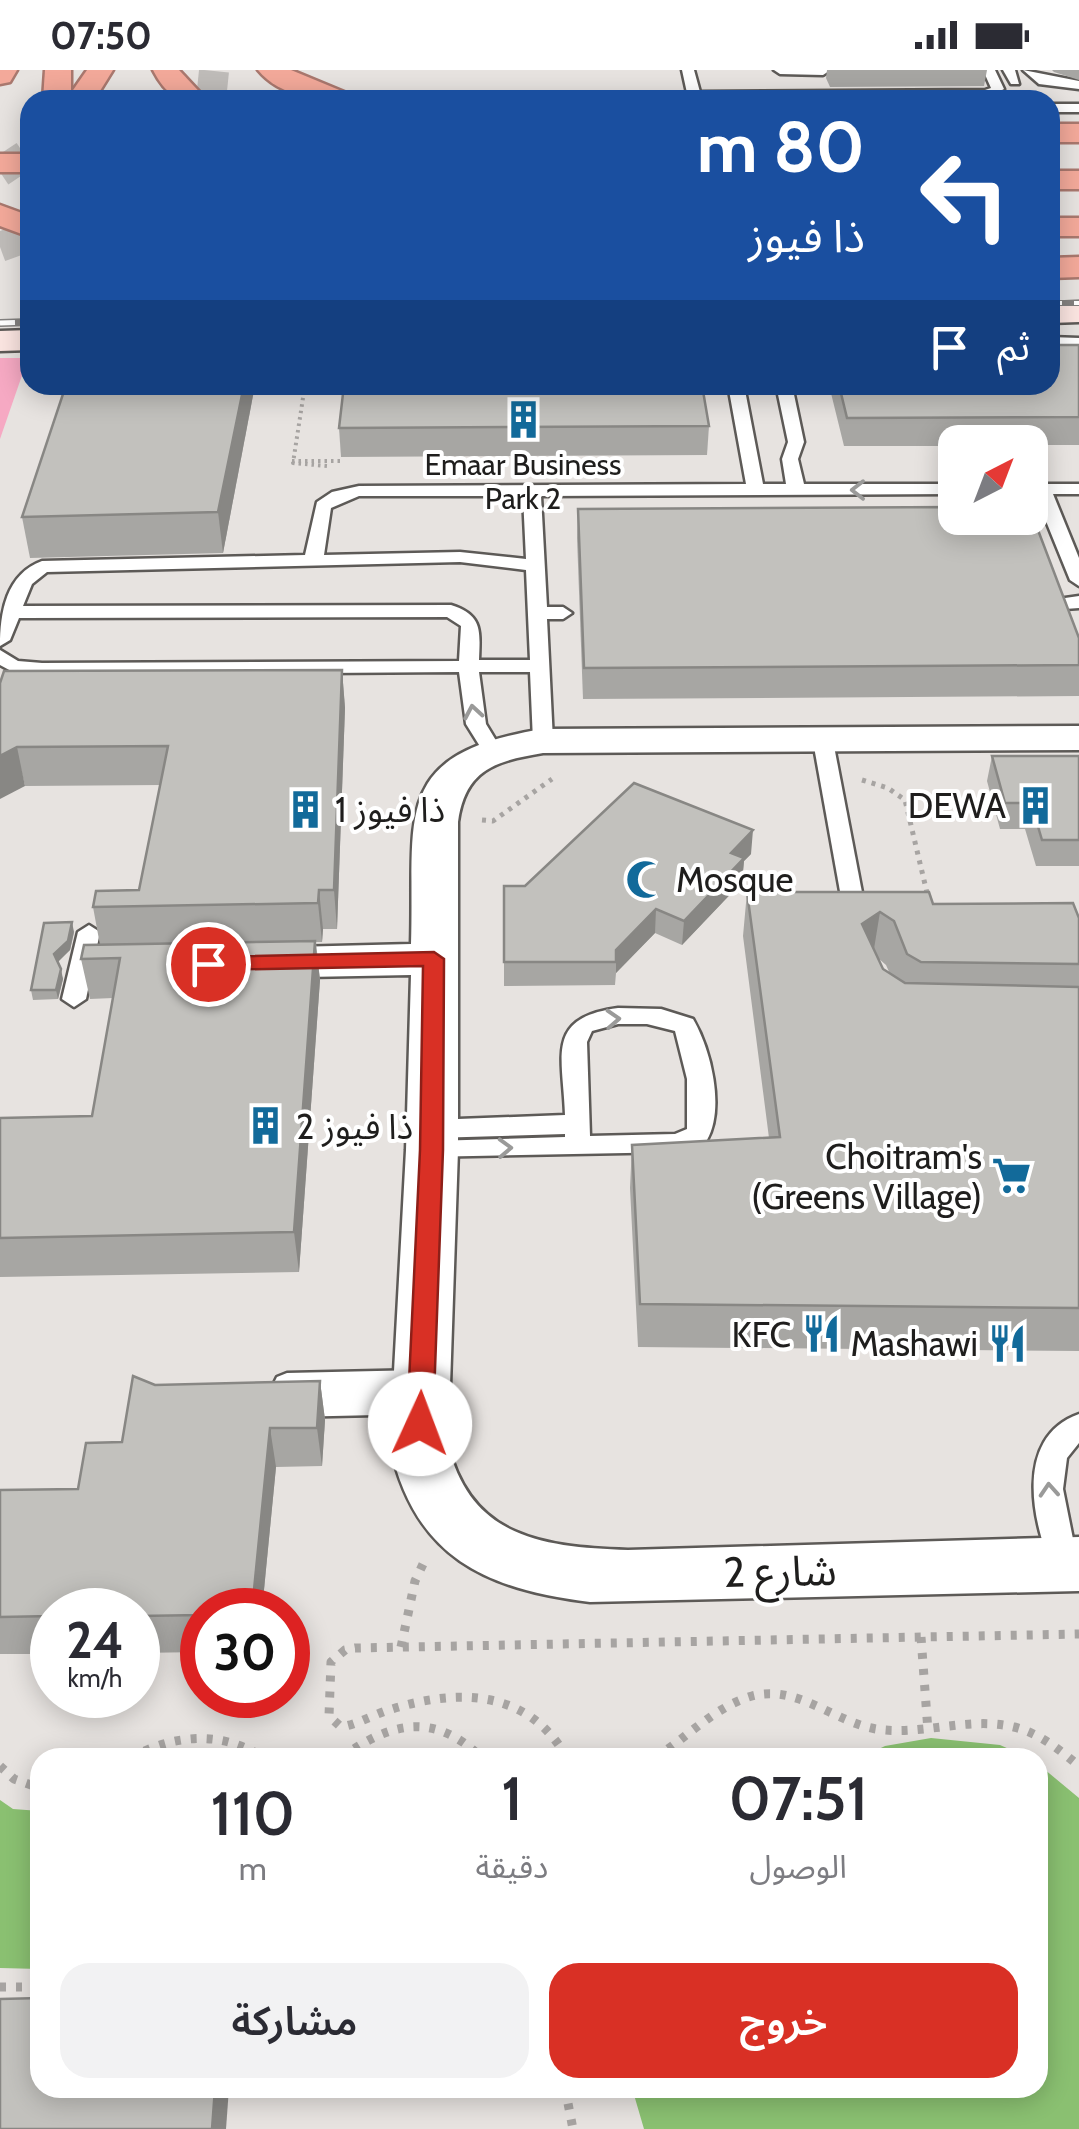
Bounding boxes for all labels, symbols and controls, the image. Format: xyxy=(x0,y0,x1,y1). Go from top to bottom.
text: 07:50 xyxy=(50,12,152,59)
text: 80 m xyxy=(697,104,865,190)
icon: left xyxy=(900,130,1030,260)
text: ذا فيوز xyxy=(748,209,865,263)
icon: arrive xyxy=(922,320,977,375)
text: ثم xyxy=(997,323,1030,370)
building icon: Emaar Business Park 2 xyxy=(502,399,544,441)
north arrow xyxy=(938,425,1048,535)
map controls xyxy=(938,425,1048,535)
place label: Emaar Business Park 2 xyxy=(425,446,621,517)
one-way arrow xyxy=(849,479,864,501)
one-way arrow xyxy=(463,704,484,720)
place label: DEWA xyxy=(908,784,1006,827)
building icon: DEWA xyxy=(1015,784,1057,826)
building icon: ذا فيوز 1 xyxy=(284,788,326,830)
place label: ذا فيوز 1 xyxy=(335,788,445,831)
mosque icon: Mosque xyxy=(625,858,667,900)
place label: Mosque xyxy=(676,858,794,901)
pin xyxy=(166,922,251,1007)
icon: arrive xyxy=(181,937,236,992)
one-way arrow xyxy=(605,1009,621,1030)
building icon: ذا فيوز 2 xyxy=(245,1105,287,1147)
place label: ذا فيوز 2 xyxy=(296,1105,413,1148)
place label: Choitram's (Greens Village) xyxy=(751,1135,982,1218)
one-way arrow xyxy=(498,1137,514,1158)
supermarket icon: Choitram's (Greens Village) xyxy=(991,1155,1033,1197)
place label: KFC xyxy=(732,1313,791,1356)
restaurant icon: KFC xyxy=(800,1313,842,1355)
place label: Mashawi xyxy=(850,1322,978,1365)
restaurant icon: Mashawi xyxy=(987,1322,1029,1364)
position arrow xyxy=(368,1372,472,1476)
one-way arrow xyxy=(1038,1481,1060,1497)
street label: شارع 2 xyxy=(723,1544,837,1604)
speed limit sign: 30 xyxy=(180,1588,310,1718)
text: 24 xyxy=(66,1610,124,1671)
text: km/h xyxy=(68,1663,122,1693)
text: 1 xyxy=(501,1762,522,1835)
text: 07:51 xyxy=(729,1762,868,1835)
text: 110 xyxy=(210,1777,295,1850)
text: دقيقة xyxy=(475,1847,548,1886)
text: الوصول xyxy=(750,1847,847,1886)
text: m xyxy=(239,1849,267,1888)
button: مشاركة xyxy=(60,1963,529,2078)
button: خروج xyxy=(549,1963,1018,2078)

